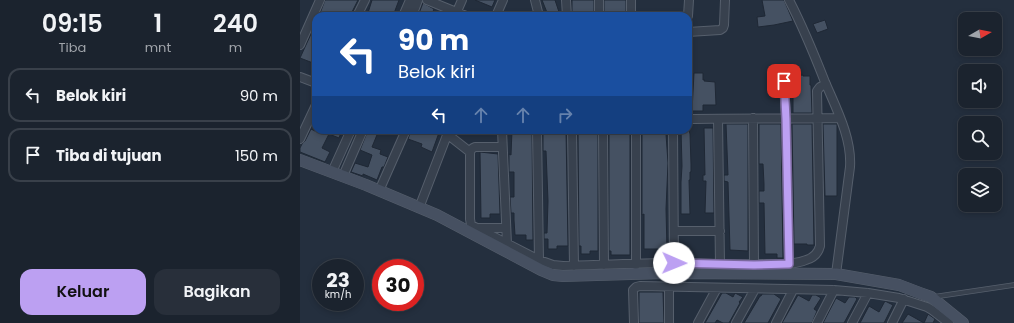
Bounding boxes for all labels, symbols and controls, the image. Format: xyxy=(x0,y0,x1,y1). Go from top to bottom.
text: 09:15 xyxy=(42,7,103,40)
text: 1 xyxy=(154,7,162,40)
text: 240 xyxy=(213,7,258,40)
north arrow xyxy=(958,12,1002,56)
map controls xyxy=(958,12,1002,212)
text: 90 m xyxy=(398,21,469,60)
icon: left xyxy=(332,28,384,80)
text: Tiba xyxy=(58,38,86,57)
text: mnt xyxy=(145,38,171,57)
text: m xyxy=(229,38,242,57)
text: Belok kiri xyxy=(398,59,475,84)
pin xyxy=(767,64,801,98)
button: sound xyxy=(958,64,1002,108)
icon: arrive xyxy=(773,70,795,92)
icon: left xyxy=(22,84,44,106)
text: Belok kiri xyxy=(56,85,126,106)
text: 90 m xyxy=(240,85,278,106)
icon: left xyxy=(428,104,450,126)
icon: ahead xyxy=(470,104,492,126)
icon: ahead xyxy=(512,104,534,126)
icon: right xyxy=(554,104,576,126)
button: search xyxy=(958,116,1002,160)
icon: arrive xyxy=(22,144,44,166)
text: Tiba di tujuan xyxy=(56,145,162,166)
text: 150 m xyxy=(235,145,278,166)
button: layers xyxy=(958,168,1002,212)
position arrow xyxy=(653,242,695,284)
speed limit sign: 30 xyxy=(372,259,424,311)
text: 23 xyxy=(326,266,350,294)
button: Keluar xyxy=(20,269,146,315)
button: Bagikan xyxy=(154,269,280,315)
text: km/h xyxy=(325,287,351,302)

